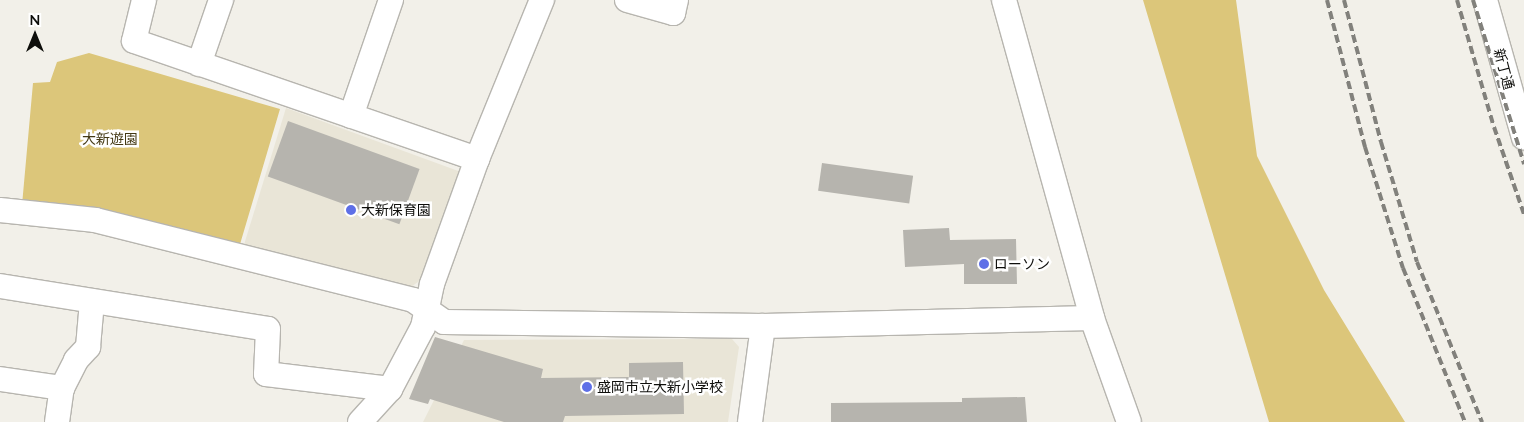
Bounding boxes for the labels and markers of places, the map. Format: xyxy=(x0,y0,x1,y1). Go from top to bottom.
place label: 大新保育園 xyxy=(361,202,431,218)
marker: 大新保育園 xyxy=(345,204,357,216)
place label: ローソン xyxy=(994,256,1050,272)
marker: ローソン xyxy=(978,258,990,270)
place label: 盛岡市立大新小学校 xyxy=(597,379,723,395)
marker: 盛岡市立大新小学校 xyxy=(581,381,593,393)

